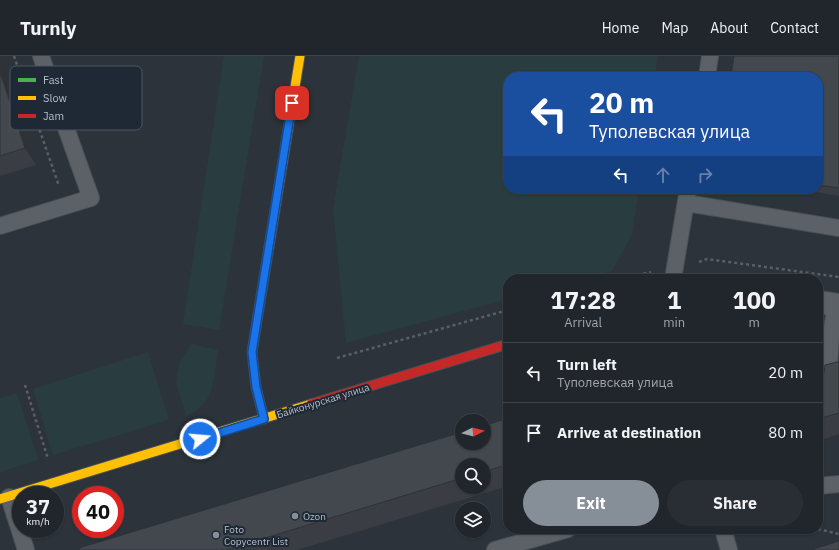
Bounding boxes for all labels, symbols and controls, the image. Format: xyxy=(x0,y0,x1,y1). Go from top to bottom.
text: Turnly xyxy=(20,16,76,40)
text: Home xyxy=(602,19,639,37)
text: Map xyxy=(661,19,688,37)
text: About xyxy=(710,19,748,37)
text: Contact xyxy=(770,19,819,37)
legend xyxy=(10,66,142,130)
text: Fast xyxy=(43,73,64,87)
text: 20 m xyxy=(589,84,654,121)
pin xyxy=(275,86,309,120)
icon: left xyxy=(523,88,575,140)
text: Slow xyxy=(43,91,67,105)
icon: arrive xyxy=(281,92,303,114)
text: Jam xyxy=(43,109,64,123)
text: Туполевская улица xyxy=(589,120,750,143)
icon: left xyxy=(610,164,632,186)
icon: ahead xyxy=(652,164,674,186)
icon: right xyxy=(694,164,716,186)
text: 17:28 xyxy=(550,284,616,316)
text: 1 xyxy=(667,284,681,316)
text: 100 xyxy=(732,284,776,316)
text: Arrival xyxy=(564,314,602,331)
text: min xyxy=(663,314,685,331)
text: m xyxy=(748,314,760,331)
text: Turn left xyxy=(557,355,617,374)
icon: left xyxy=(523,362,545,384)
text: 20 m xyxy=(768,363,803,382)
text: Туполевская улица xyxy=(557,374,673,391)
street label: Байконурская улица xyxy=(275,381,372,421)
north arrow xyxy=(455,414,491,450)
map controls xyxy=(455,414,491,538)
position arrow xyxy=(179,418,221,460)
icon: arrive xyxy=(523,422,545,444)
text: Arrive at destination xyxy=(557,423,701,442)
text: 80 m xyxy=(768,423,803,442)
button: search xyxy=(455,458,491,494)
button: Exit xyxy=(523,480,659,526)
button: Share xyxy=(667,480,803,526)
speed limit sign: 40 xyxy=(72,486,124,538)
text: 37 xyxy=(26,493,50,520)
button: layers xyxy=(455,502,491,538)
place label: Ozon xyxy=(303,510,326,523)
marker: Ozon xyxy=(290,511,300,521)
text: km/h xyxy=(26,515,50,528)
place label: Foto Copycentr List xyxy=(224,523,288,548)
marker: Foto Copycentr List xyxy=(211,530,221,540)

